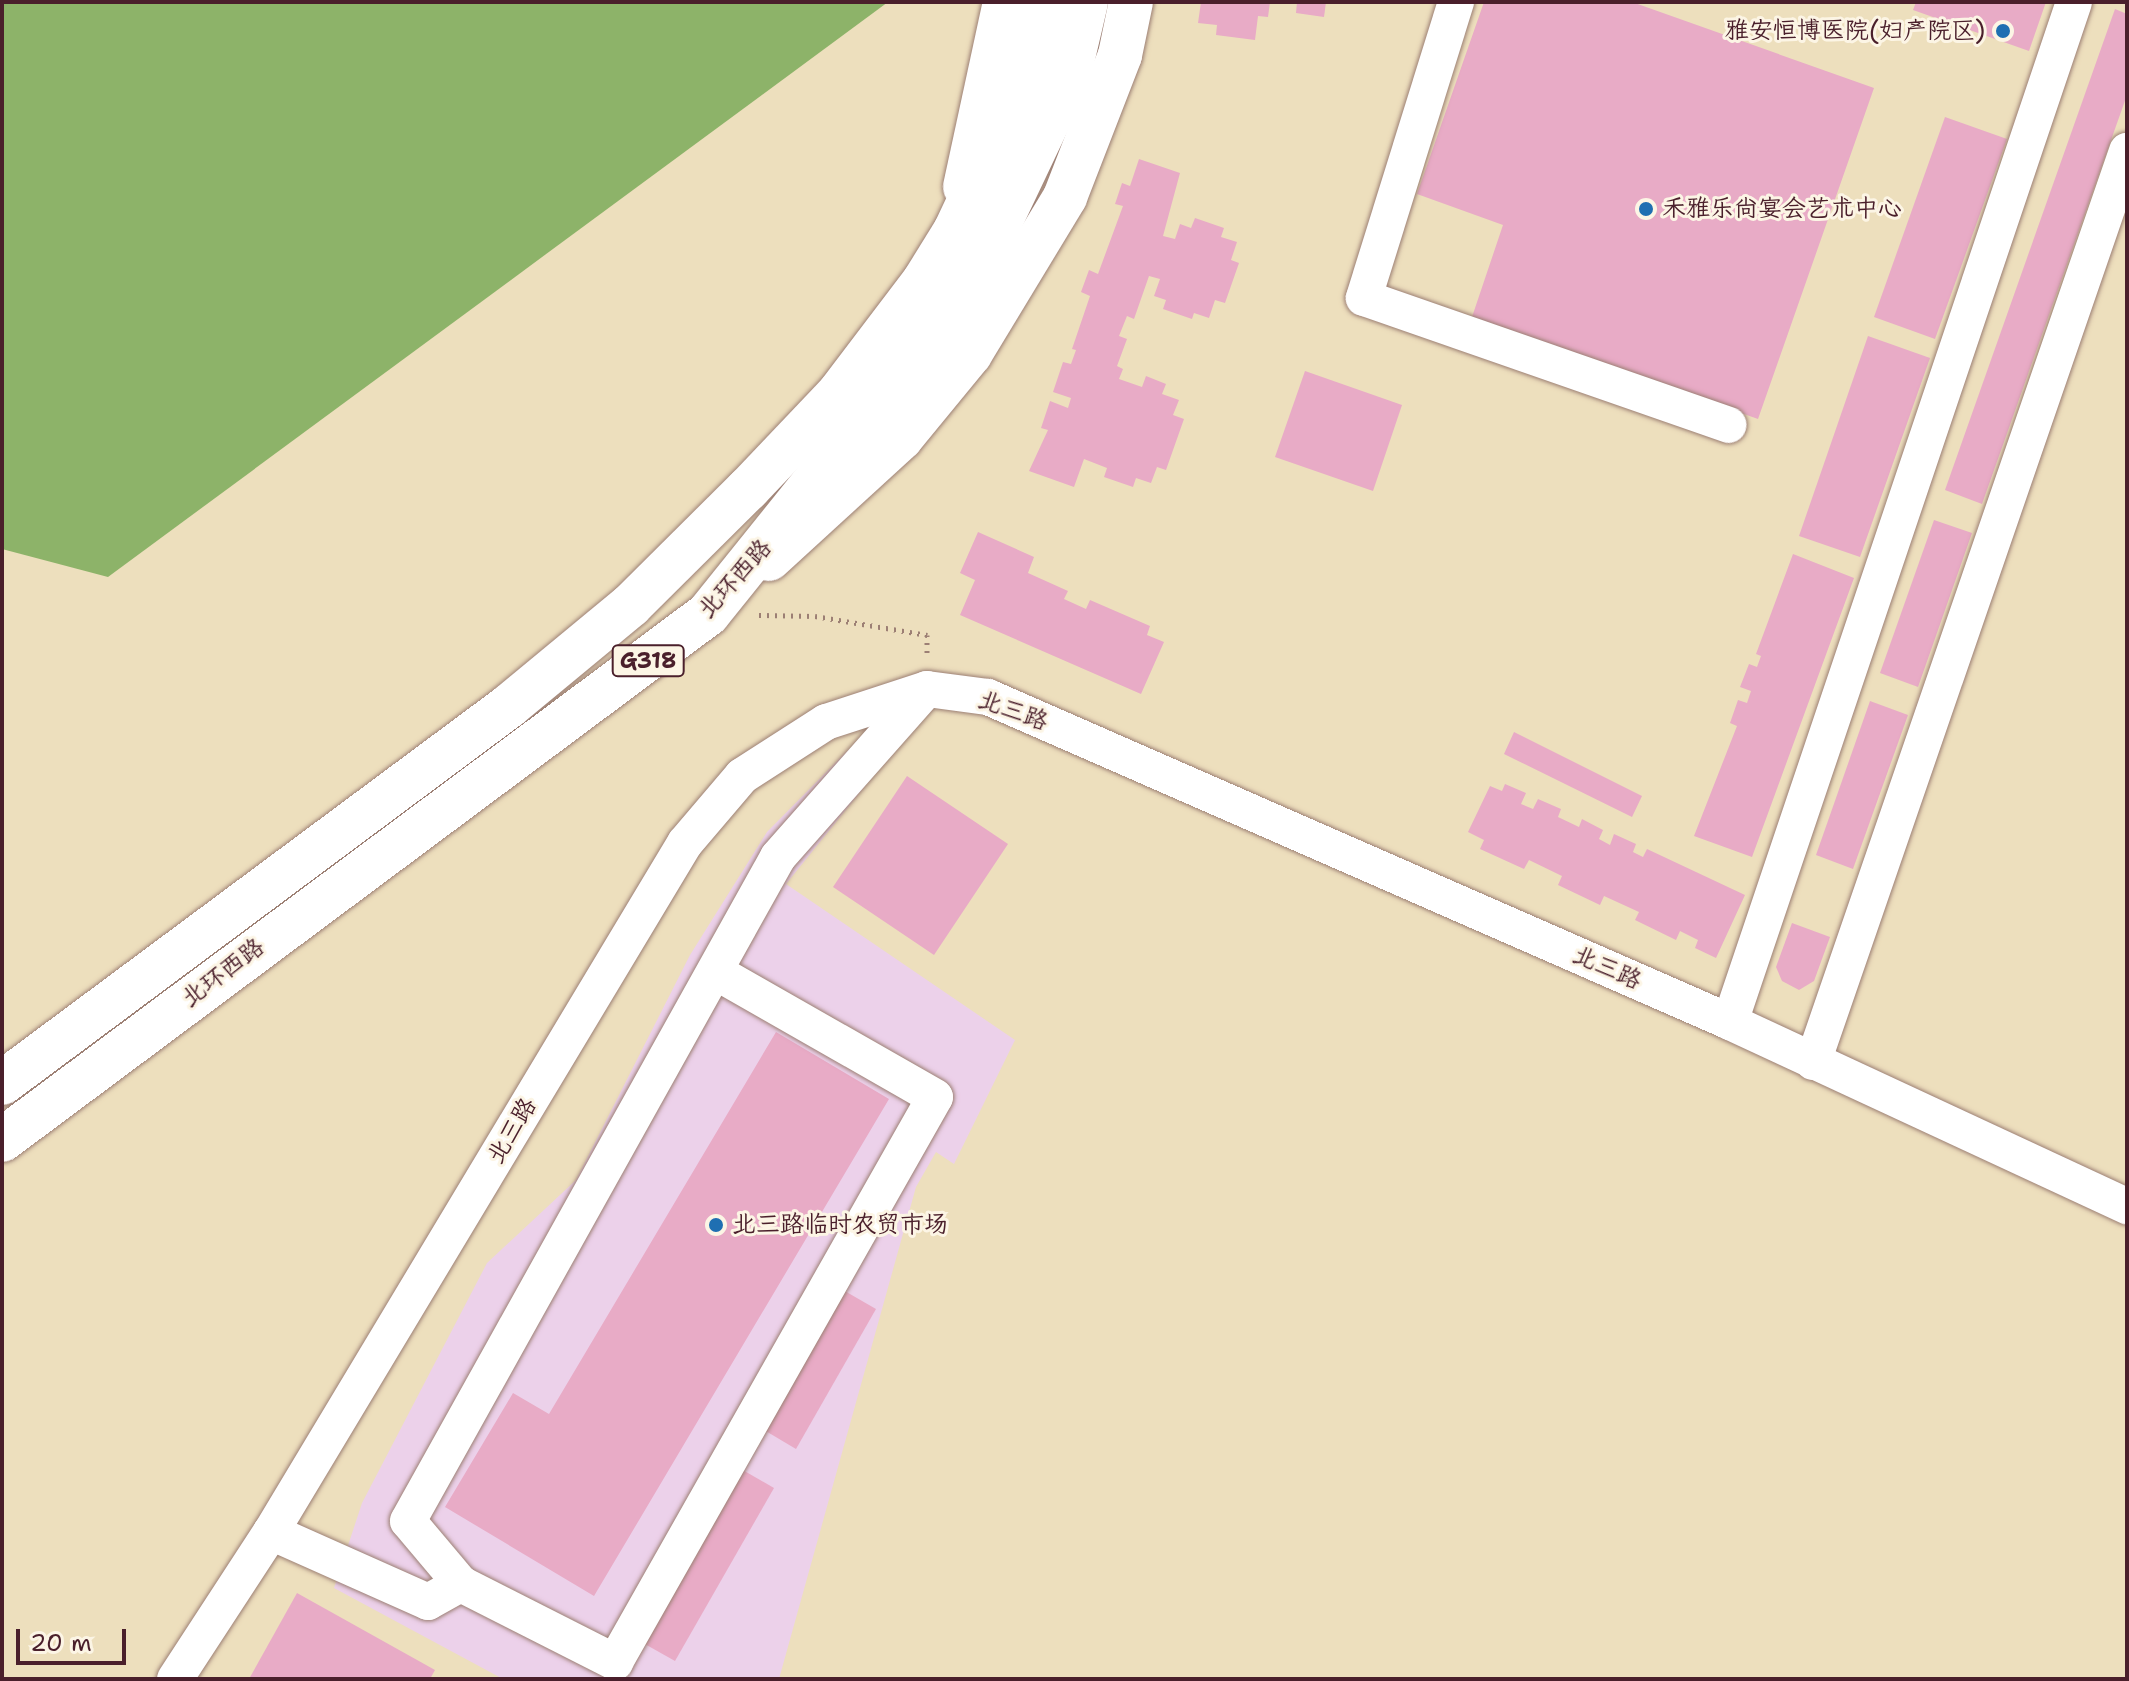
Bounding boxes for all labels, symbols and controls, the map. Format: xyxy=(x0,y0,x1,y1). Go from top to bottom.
place label: 雅安恒博医院(妇产院区) xyxy=(1725,17,1985,45)
marker: 雅安恒博医院(妇产院区) xyxy=(1992,20,2014,42)
place label: 禾雅乐尚宴会艺术中心 xyxy=(1662,195,1902,223)
marker: 禾雅乐尚宴会艺术中心 xyxy=(1637,200,1655,218)
street label: 北环西路 xyxy=(692,534,778,624)
road number: G318 xyxy=(610,643,686,679)
street label: 北三路 xyxy=(974,685,1052,737)
street label: 北环西路 xyxy=(176,933,270,1013)
street label: 北三路 xyxy=(1568,940,1646,996)
street label: 北三路 xyxy=(481,1093,543,1169)
place label: 北三路临时农贸市场 xyxy=(732,1211,948,1239)
marker: 北三路临时农贸市场 xyxy=(707,1216,725,1234)
scale bar xyxy=(20,1613,130,1663)
text: 20 m xyxy=(30,1627,92,1659)

